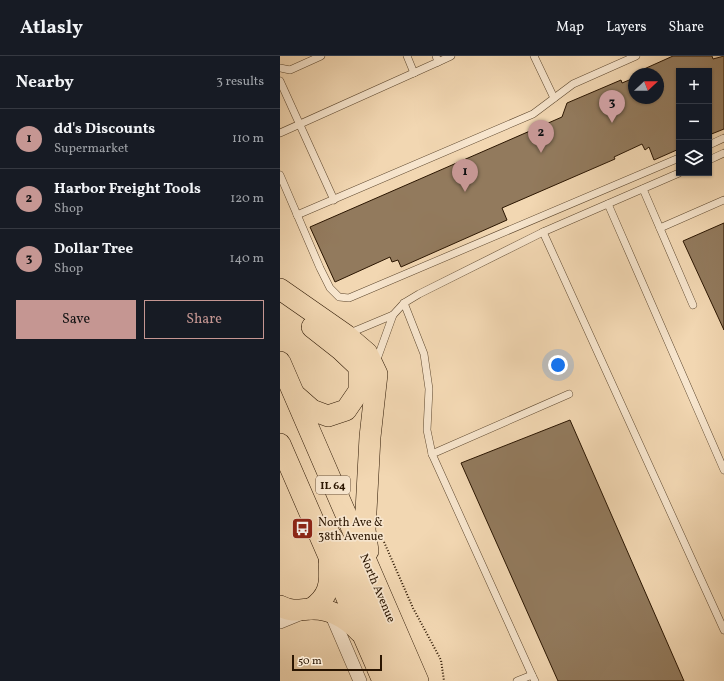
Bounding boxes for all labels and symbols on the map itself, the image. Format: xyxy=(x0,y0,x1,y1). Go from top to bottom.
north arrow xyxy=(628,68,664,104)
pin: 3 xyxy=(599,90,625,123)
pin: 2 xyxy=(528,120,554,153)
pin: 1 xyxy=(452,159,478,192)
your location xyxy=(548,355,568,375)
road number: IL 64 xyxy=(316,476,350,494)
place label: North Ave & 38th Avenue xyxy=(318,515,384,545)
bus stop icon: North Ave & 38th Avenue xyxy=(289,516,315,542)
street label: North Avenue xyxy=(355,552,399,626)
scale bar xyxy=(292,653,382,672)

